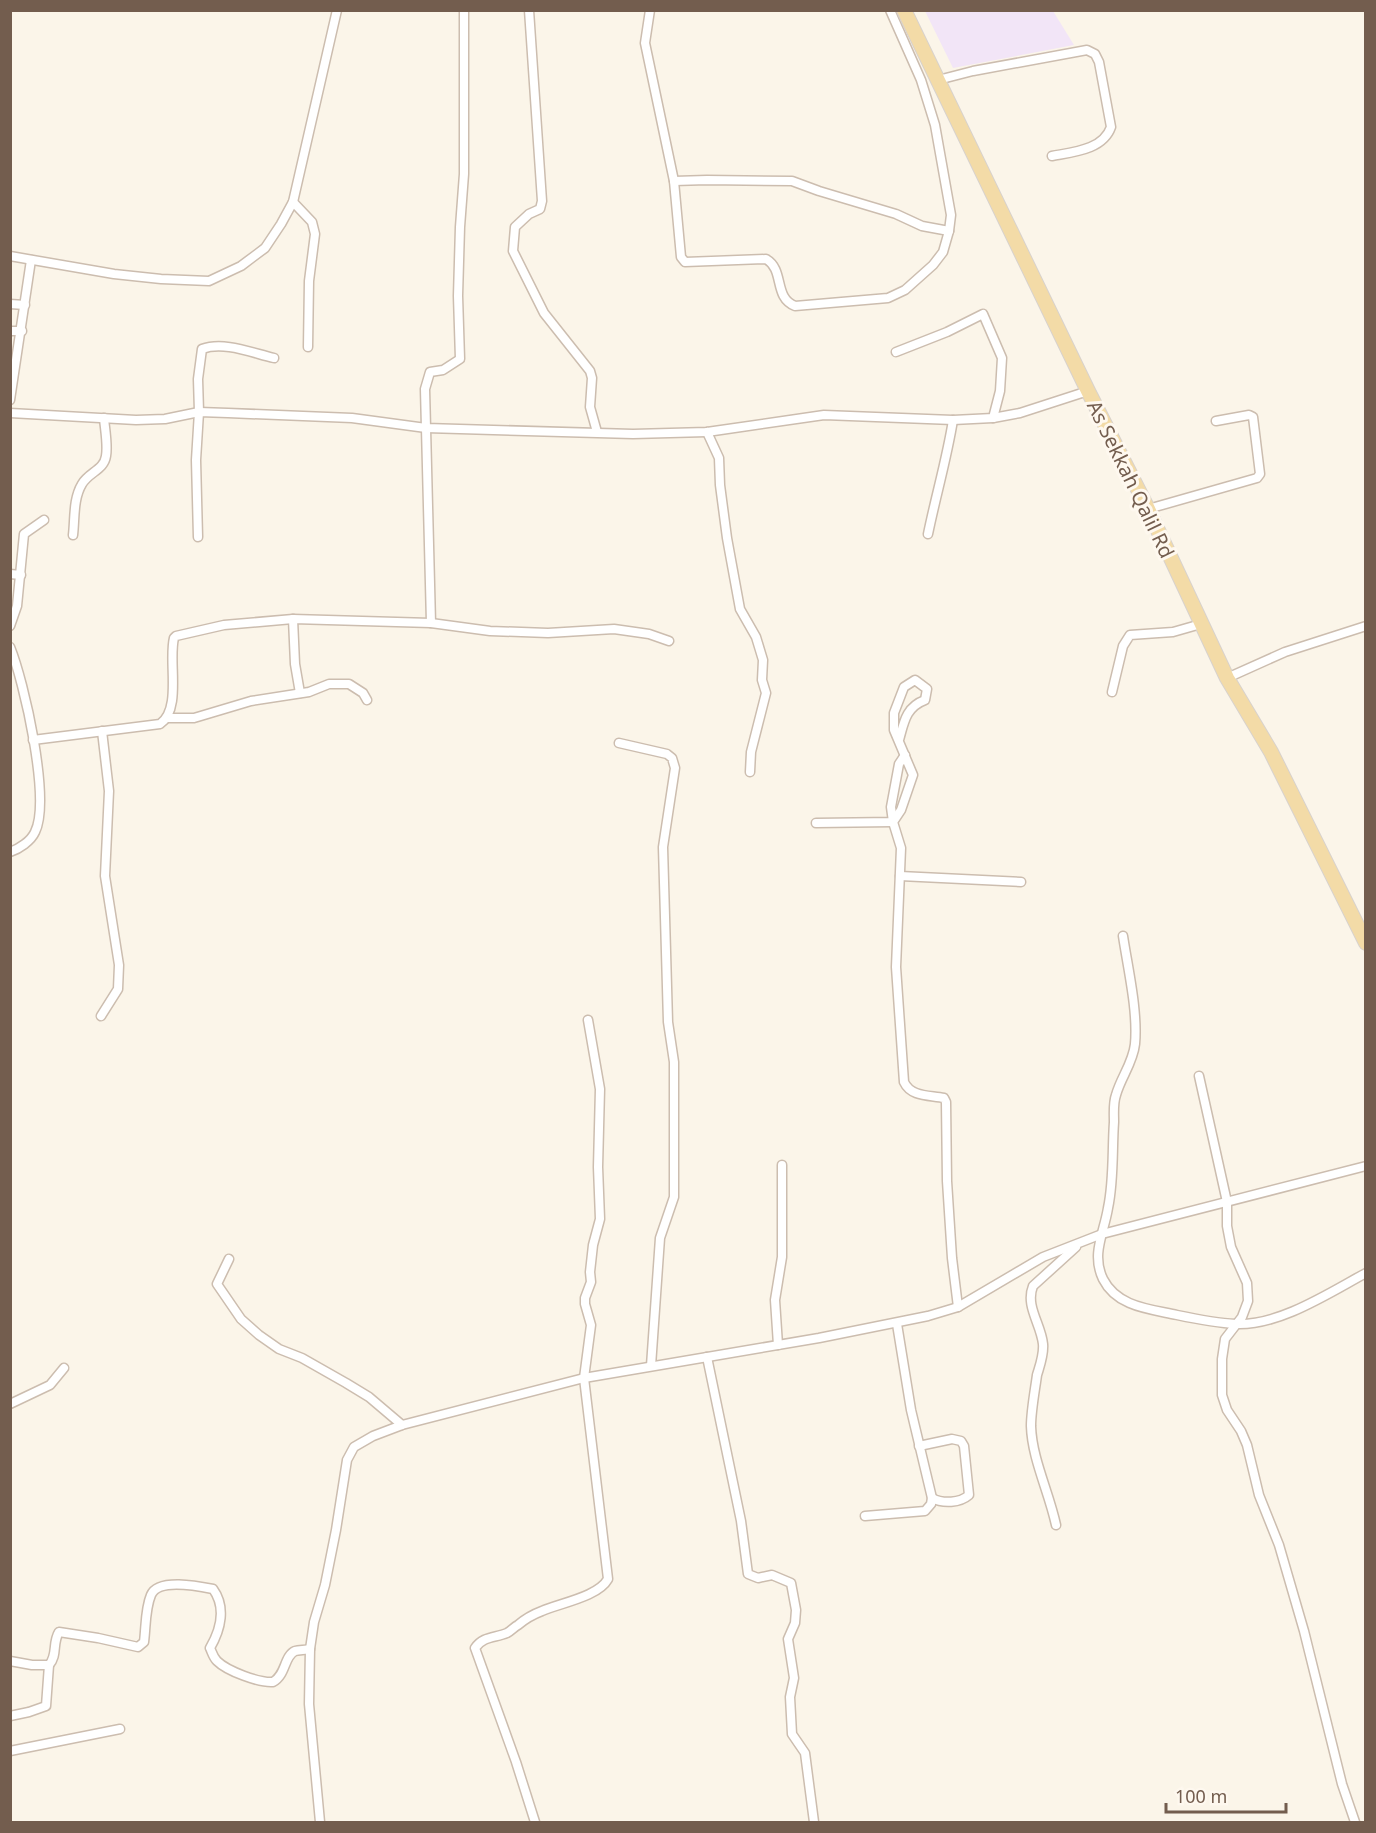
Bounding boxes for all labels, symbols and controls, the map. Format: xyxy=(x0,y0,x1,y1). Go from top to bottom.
street label: As Sekkah Qalil Rd xyxy=(1081,396,1181,562)
scale bar xyxy=(1166,1776,1286,1814)
text: 100 m xyxy=(1175,1784,1227,1808)

